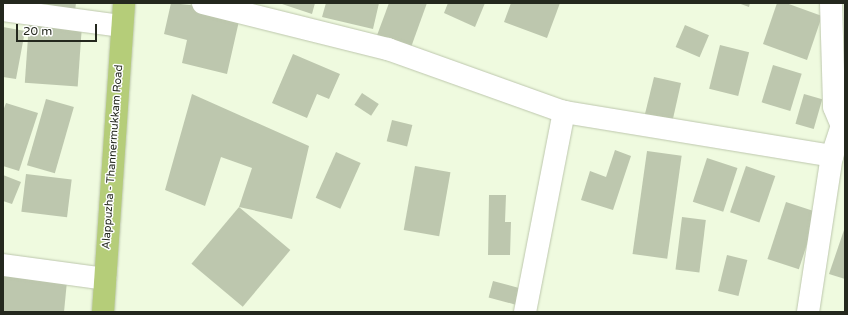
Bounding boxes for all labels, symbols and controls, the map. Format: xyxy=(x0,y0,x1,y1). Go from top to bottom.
scale bar xyxy=(18,16,99,42)
text: 20 m xyxy=(23,24,52,38)
street label: Alappuzha - Thannermukkam Road xyxy=(100,64,126,250)

